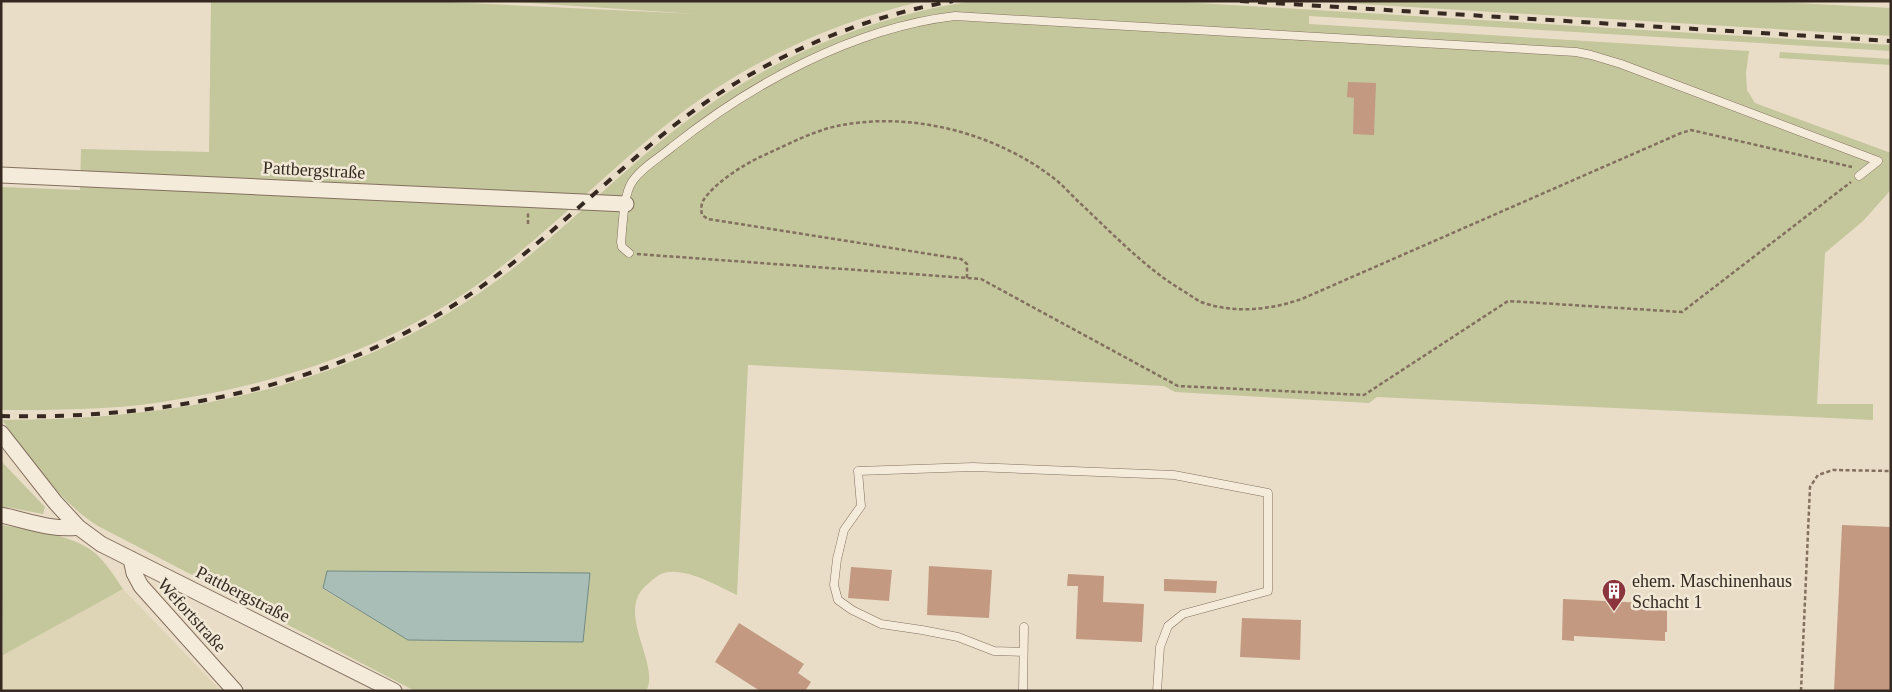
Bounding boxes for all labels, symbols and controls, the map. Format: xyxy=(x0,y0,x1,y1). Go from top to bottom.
street label: Pattbergstraße xyxy=(262,157,366,183)
street label: Pattbergstraße xyxy=(193,562,293,626)
place label: ehem. Maschinenhaus Schacht 1 xyxy=(1632,571,1792,612)
street label: Wefortstraße xyxy=(154,574,230,656)
building icon: ehem. Maschinenhaus Schacht 1 xyxy=(1601,578,1627,612)

